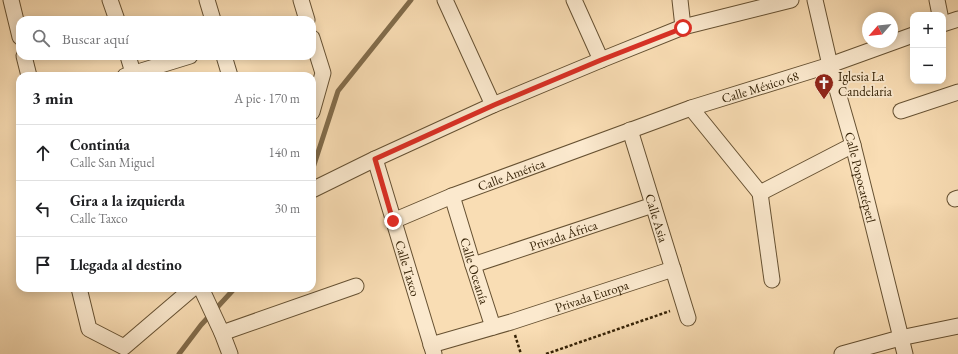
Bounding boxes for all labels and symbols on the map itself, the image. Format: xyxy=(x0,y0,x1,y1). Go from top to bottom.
north arrow xyxy=(862,12,898,48)
route start xyxy=(674,19,692,37)
street label: Calle México 68 xyxy=(719,67,801,107)
place label: Iglesia La Candelaria xyxy=(838,68,893,100)
church icon: Iglesia La Candelaria xyxy=(813,72,835,100)
street label: Calle Popocatépetl xyxy=(841,130,880,224)
street label: Calle América xyxy=(475,154,548,194)
street label: Calle Asia xyxy=(642,192,673,245)
route end xyxy=(384,212,402,230)
street label: Privada África xyxy=(527,215,600,254)
street label: Calle Oceanía xyxy=(457,235,494,307)
street label: Calle Taxco xyxy=(392,238,424,298)
street label: Privada Europa xyxy=(553,275,631,316)

